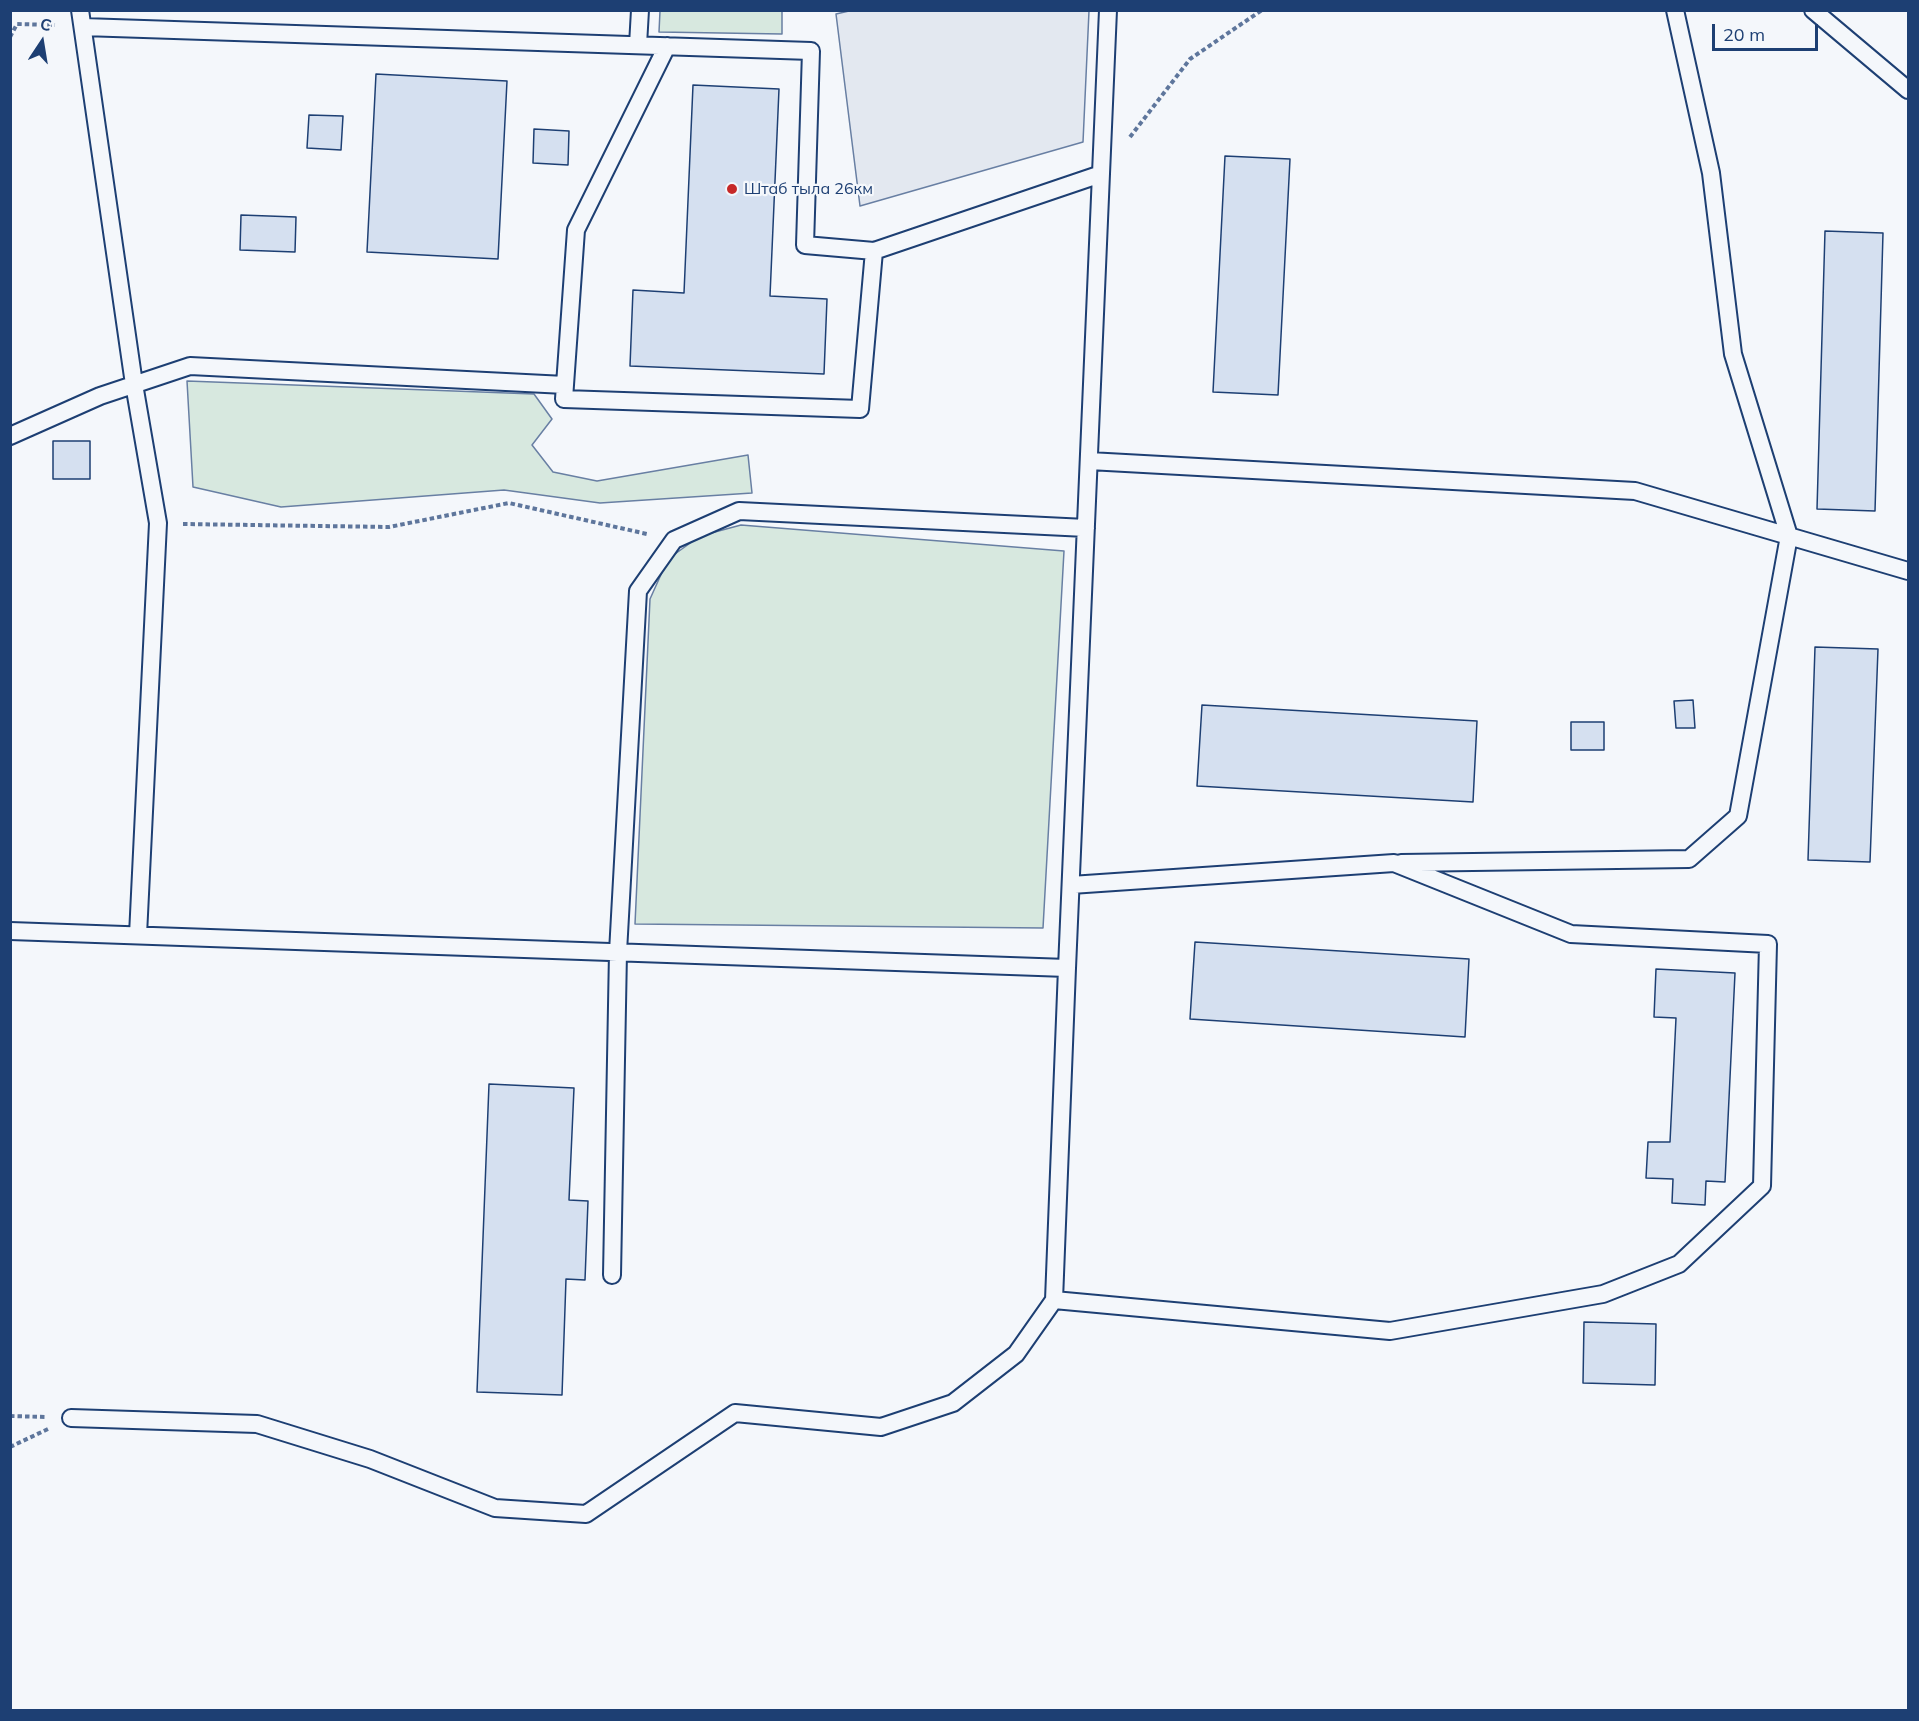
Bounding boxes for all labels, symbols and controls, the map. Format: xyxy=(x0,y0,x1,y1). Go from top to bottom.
north arrow xyxy=(12,12,72,72)
scale bar xyxy=(1715,12,1822,50)
text: С xyxy=(38,13,53,35)
text: 20 m xyxy=(1723,23,1765,46)
place label: Штаб тыла 26км xyxy=(744,179,873,199)
marker: Штаб тыла 26км xyxy=(725,182,739,196)

